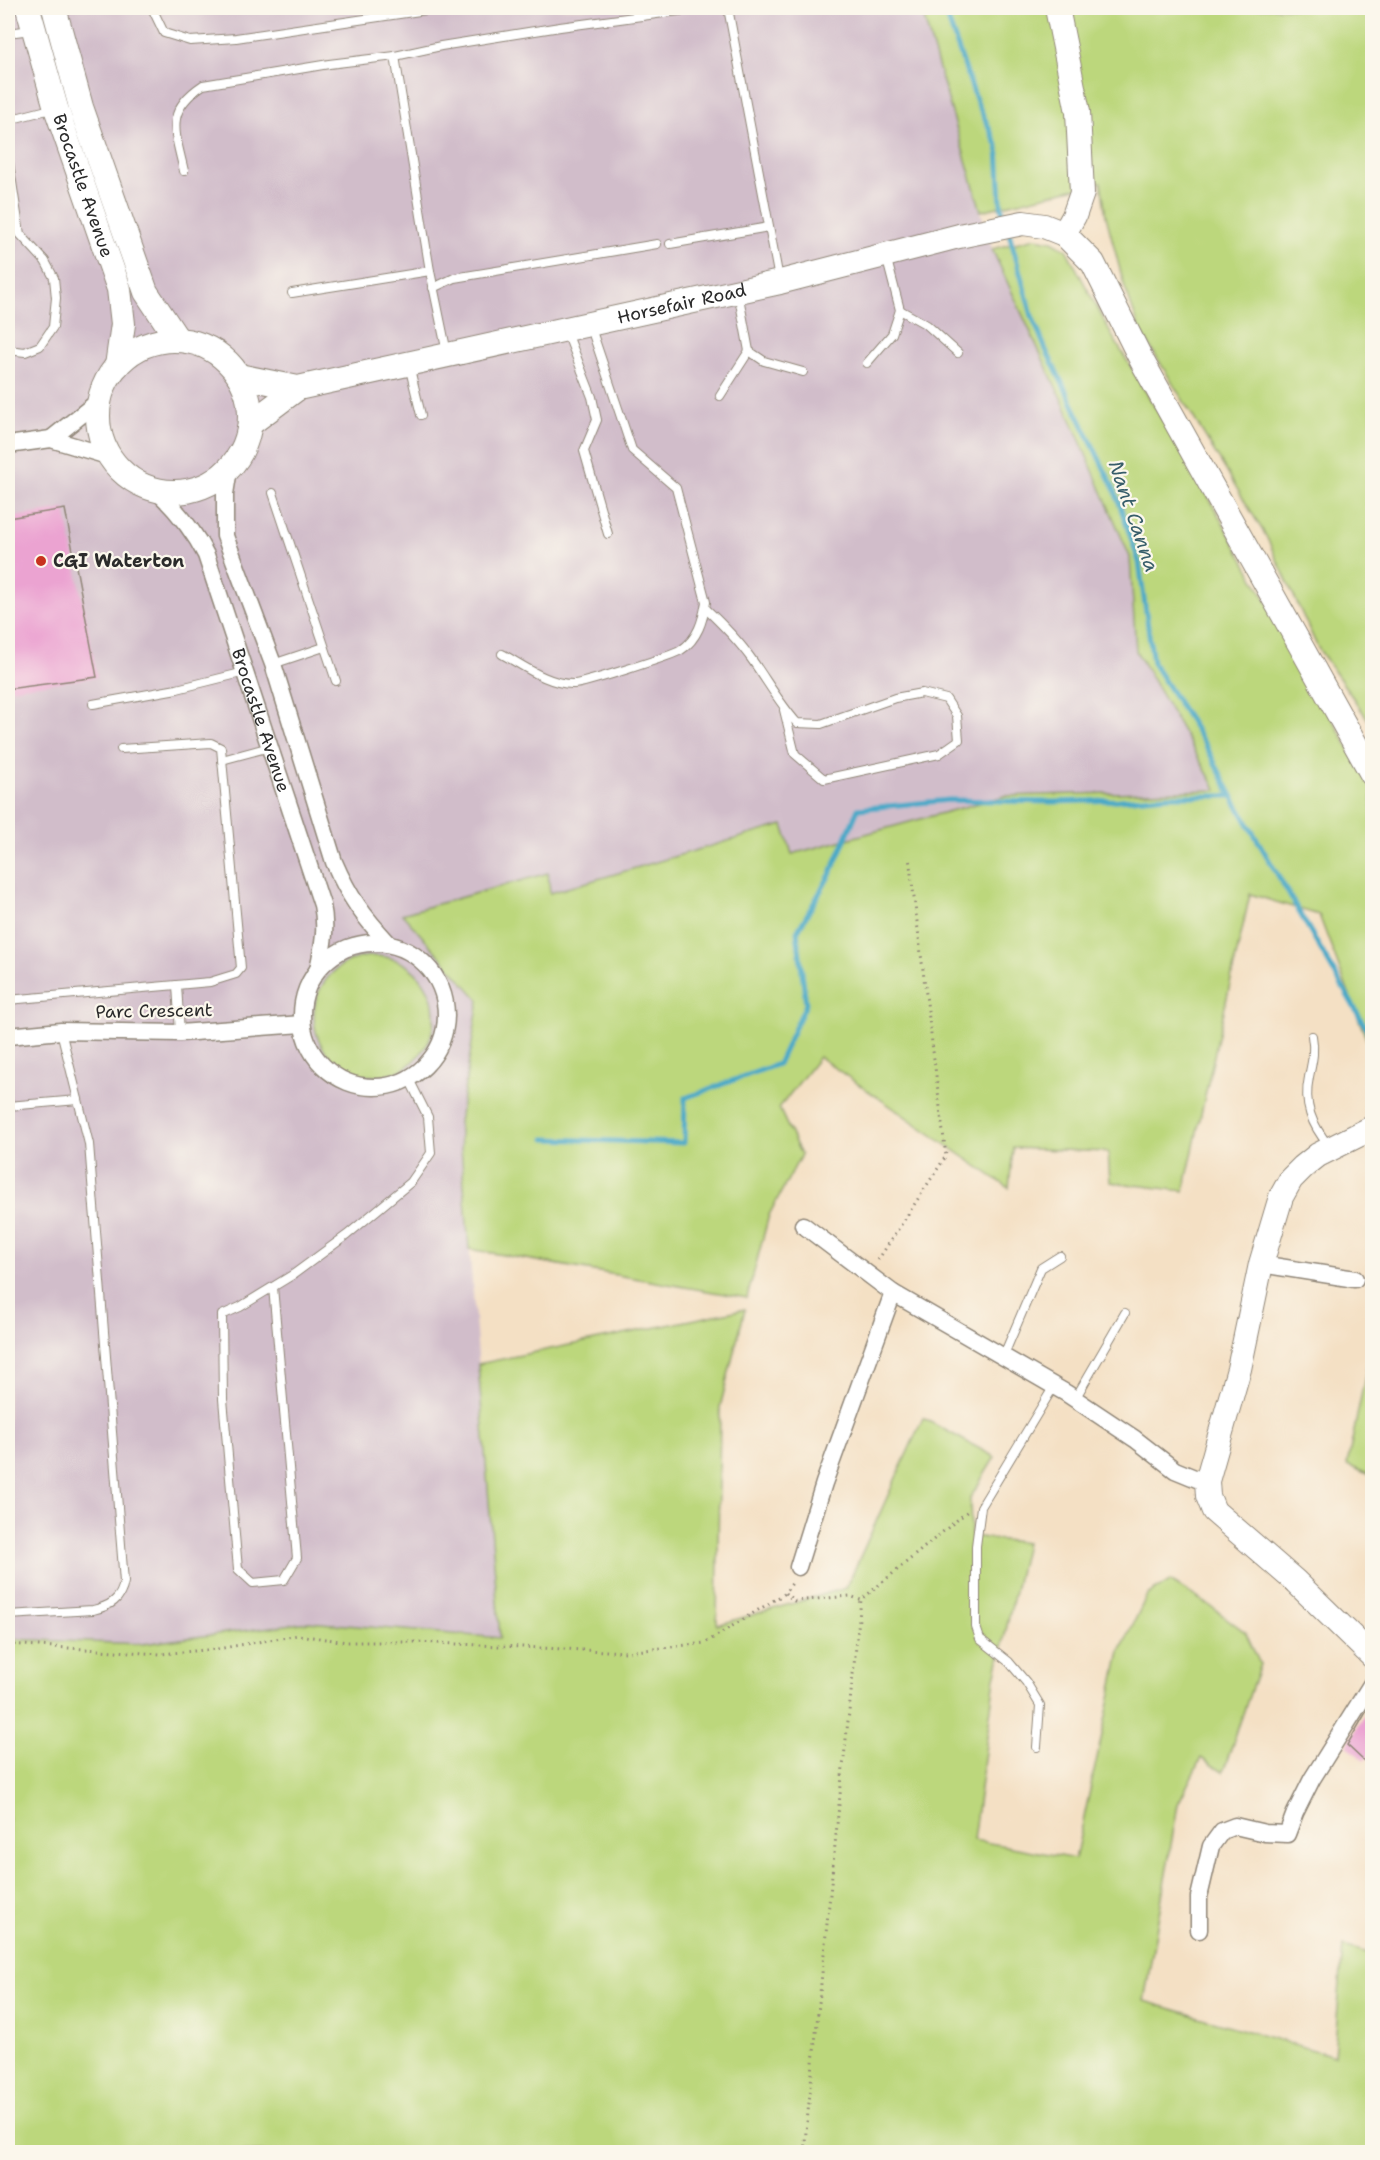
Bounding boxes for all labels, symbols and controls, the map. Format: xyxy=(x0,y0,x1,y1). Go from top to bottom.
street label: Brocastle Avenue xyxy=(47,111,119,261)
street label: Horsefair Road xyxy=(615,278,748,329)
water label: Nant Canna xyxy=(1103,457,1165,575)
place label: CGI Waterton xyxy=(53,549,184,573)
marker: CGI Waterton xyxy=(34,554,48,568)
street label: Brocastle Avenue xyxy=(226,645,296,795)
street label: Parc Crescent xyxy=(95,998,213,1024)

